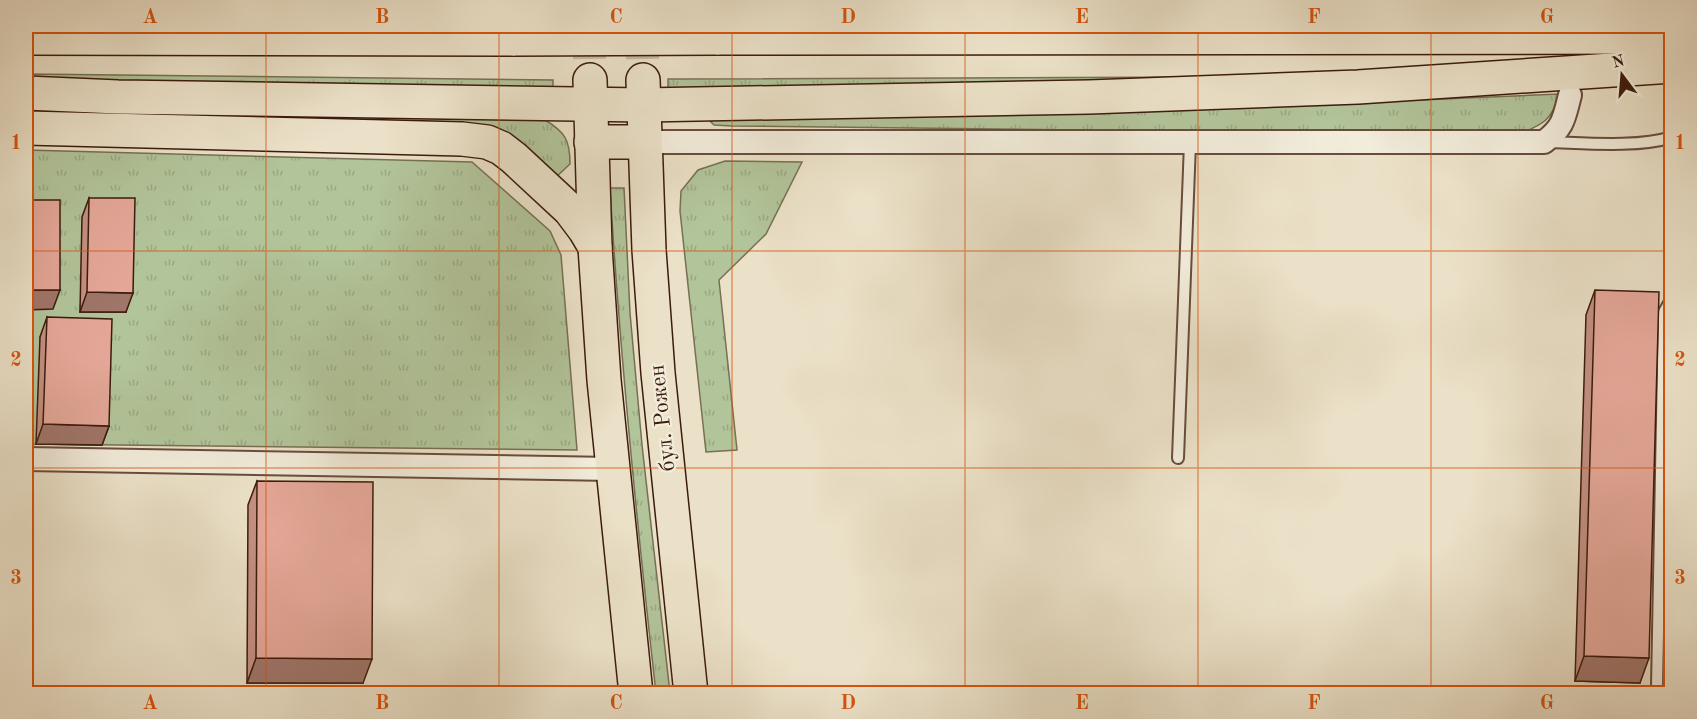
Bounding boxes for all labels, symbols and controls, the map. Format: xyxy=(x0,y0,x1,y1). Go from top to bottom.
text: A xyxy=(142,8,158,28)
text: B xyxy=(375,8,389,28)
text: C xyxy=(609,8,623,28)
text: D xyxy=(840,8,856,28)
text: E xyxy=(1075,8,1089,28)
text: F xyxy=(1307,8,1321,28)
text: G xyxy=(1540,8,1554,28)
north arrow xyxy=(1592,45,1652,105)
text: N xyxy=(1610,53,1627,72)
text: 1 xyxy=(10,134,22,154)
text: 1 xyxy=(1674,134,1686,154)
text: 2 xyxy=(10,351,22,371)
text: 2 xyxy=(1674,351,1686,371)
street label: бул. Рожен xyxy=(646,363,680,473)
text: 3 xyxy=(10,569,22,589)
text: 3 xyxy=(1674,569,1686,589)
text: A xyxy=(142,694,158,714)
text: B xyxy=(375,694,389,714)
text: C xyxy=(609,694,623,714)
text: D xyxy=(840,694,856,714)
text: E xyxy=(1075,694,1089,714)
text: F xyxy=(1307,694,1321,714)
text: G xyxy=(1540,694,1554,714)

